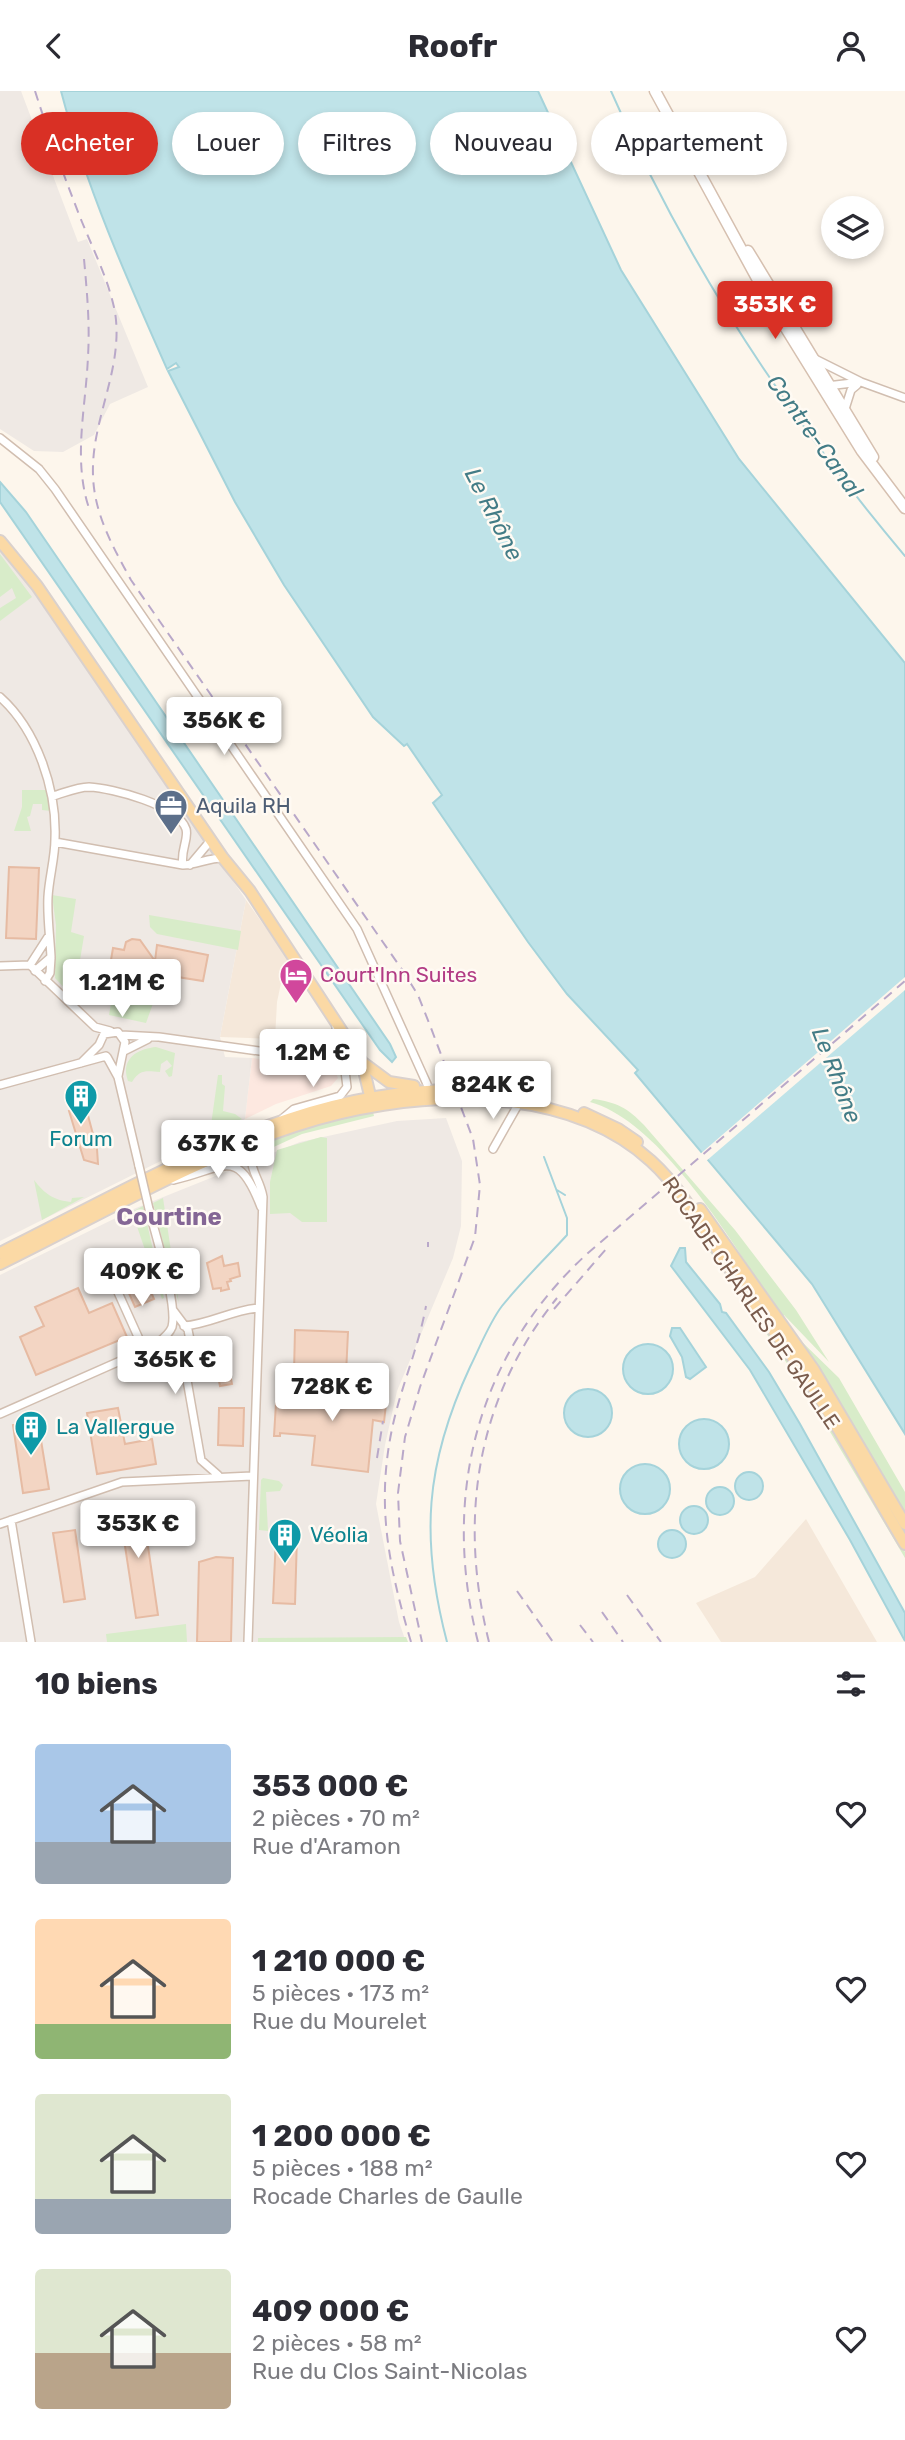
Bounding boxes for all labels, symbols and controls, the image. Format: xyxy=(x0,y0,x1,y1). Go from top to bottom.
icon: back xyxy=(35,27,73,65)
text: Roofr xyxy=(408,27,497,65)
icon: person xyxy=(832,27,870,65)
chip: Acheter xyxy=(21,112,158,175)
chip: Louer xyxy=(172,112,284,175)
chip: Filtres xyxy=(298,112,416,175)
chip: Nouveau xyxy=(430,112,577,175)
chip: Appartement xyxy=(591,112,787,175)
map controls xyxy=(821,196,884,259)
button: layers xyxy=(821,196,884,259)
pin: 353K € xyxy=(718,281,832,341)
text: 353K € xyxy=(733,290,817,318)
water label: Contre-Canal xyxy=(761,369,869,503)
water label: Le Rhône xyxy=(459,463,529,565)
pin: 356K € xyxy=(167,697,281,757)
text: 356K € xyxy=(182,706,266,734)
office icon: Aquila RH xyxy=(152,787,190,836)
place label: Aquila RH xyxy=(196,793,291,818)
hotel icon: Court'Inn Suites xyxy=(277,956,315,1005)
pin: 1.21M € xyxy=(57,960,187,1019)
place label: Court'Inn Suites xyxy=(320,962,477,987)
text: 1.21M € xyxy=(79,968,165,996)
water label: Le Rhône xyxy=(806,1023,868,1127)
pin: 1.2M € xyxy=(256,1030,370,1089)
text: 1.2M € xyxy=(276,1038,350,1066)
pin: 824K € xyxy=(436,1061,550,1121)
text: 824K € xyxy=(451,1070,535,1098)
building icon: Forum xyxy=(62,1077,100,1126)
pin: 637K € xyxy=(161,1121,275,1180)
place label: Forum xyxy=(49,1126,113,1151)
text: 637K € xyxy=(177,1129,259,1157)
street label: ROCADE CHARLES DE GAULLE xyxy=(657,1172,845,1434)
district label: Courtine xyxy=(116,1203,222,1231)
pin: 409K € xyxy=(85,1249,199,1308)
text: 409K € xyxy=(100,1257,184,1285)
pin: 365K € xyxy=(118,1337,232,1396)
text: 365K € xyxy=(133,1345,217,1373)
pin: 728K € xyxy=(275,1363,389,1423)
text: 728K € xyxy=(291,1372,373,1400)
building icon: La Vallergue xyxy=(12,1408,50,1457)
place label: La Vallergue xyxy=(56,1414,175,1439)
pin: 353K € xyxy=(81,1501,195,1560)
text: 353K € xyxy=(96,1509,180,1537)
building icon: Véolia xyxy=(266,1516,304,1565)
place label: Véolia xyxy=(310,1522,368,1547)
icon: filters xyxy=(832,1665,870,1703)
text: 10 biens xyxy=(35,1666,158,1702)
text: 353 000 € xyxy=(252,1768,408,1804)
icon: home xyxy=(91,1772,175,1856)
icon: heart xyxy=(832,1795,870,1833)
text: 2 pièces · 70 m² xyxy=(252,1804,420,1832)
text: Rue d'Aramon xyxy=(252,1832,401,1860)
text: 1 210 000 € xyxy=(252,1943,426,1979)
icon: home xyxy=(91,1947,175,2031)
icon: heart xyxy=(832,1970,870,2008)
text: 5 pièces · 173 m² xyxy=(252,1979,429,2007)
text: Rue du Mourelet xyxy=(252,2007,427,2035)
text: 1 200 000 € xyxy=(252,2118,431,2154)
icon: home xyxy=(91,2122,175,2206)
icon: heart xyxy=(832,2145,870,2183)
text: 5 pièces · 188 m² xyxy=(252,2154,433,2182)
text: Rocade Charles de Gaulle xyxy=(252,2182,523,2210)
text: 409 000 € xyxy=(252,2293,410,2329)
icon: home xyxy=(91,2297,175,2381)
icon: heart xyxy=(832,2320,870,2358)
text: 2 pièces · 58 m² xyxy=(252,2329,422,2357)
text: Rue du Clos Saint-Nicolas xyxy=(252,2357,528,2385)

